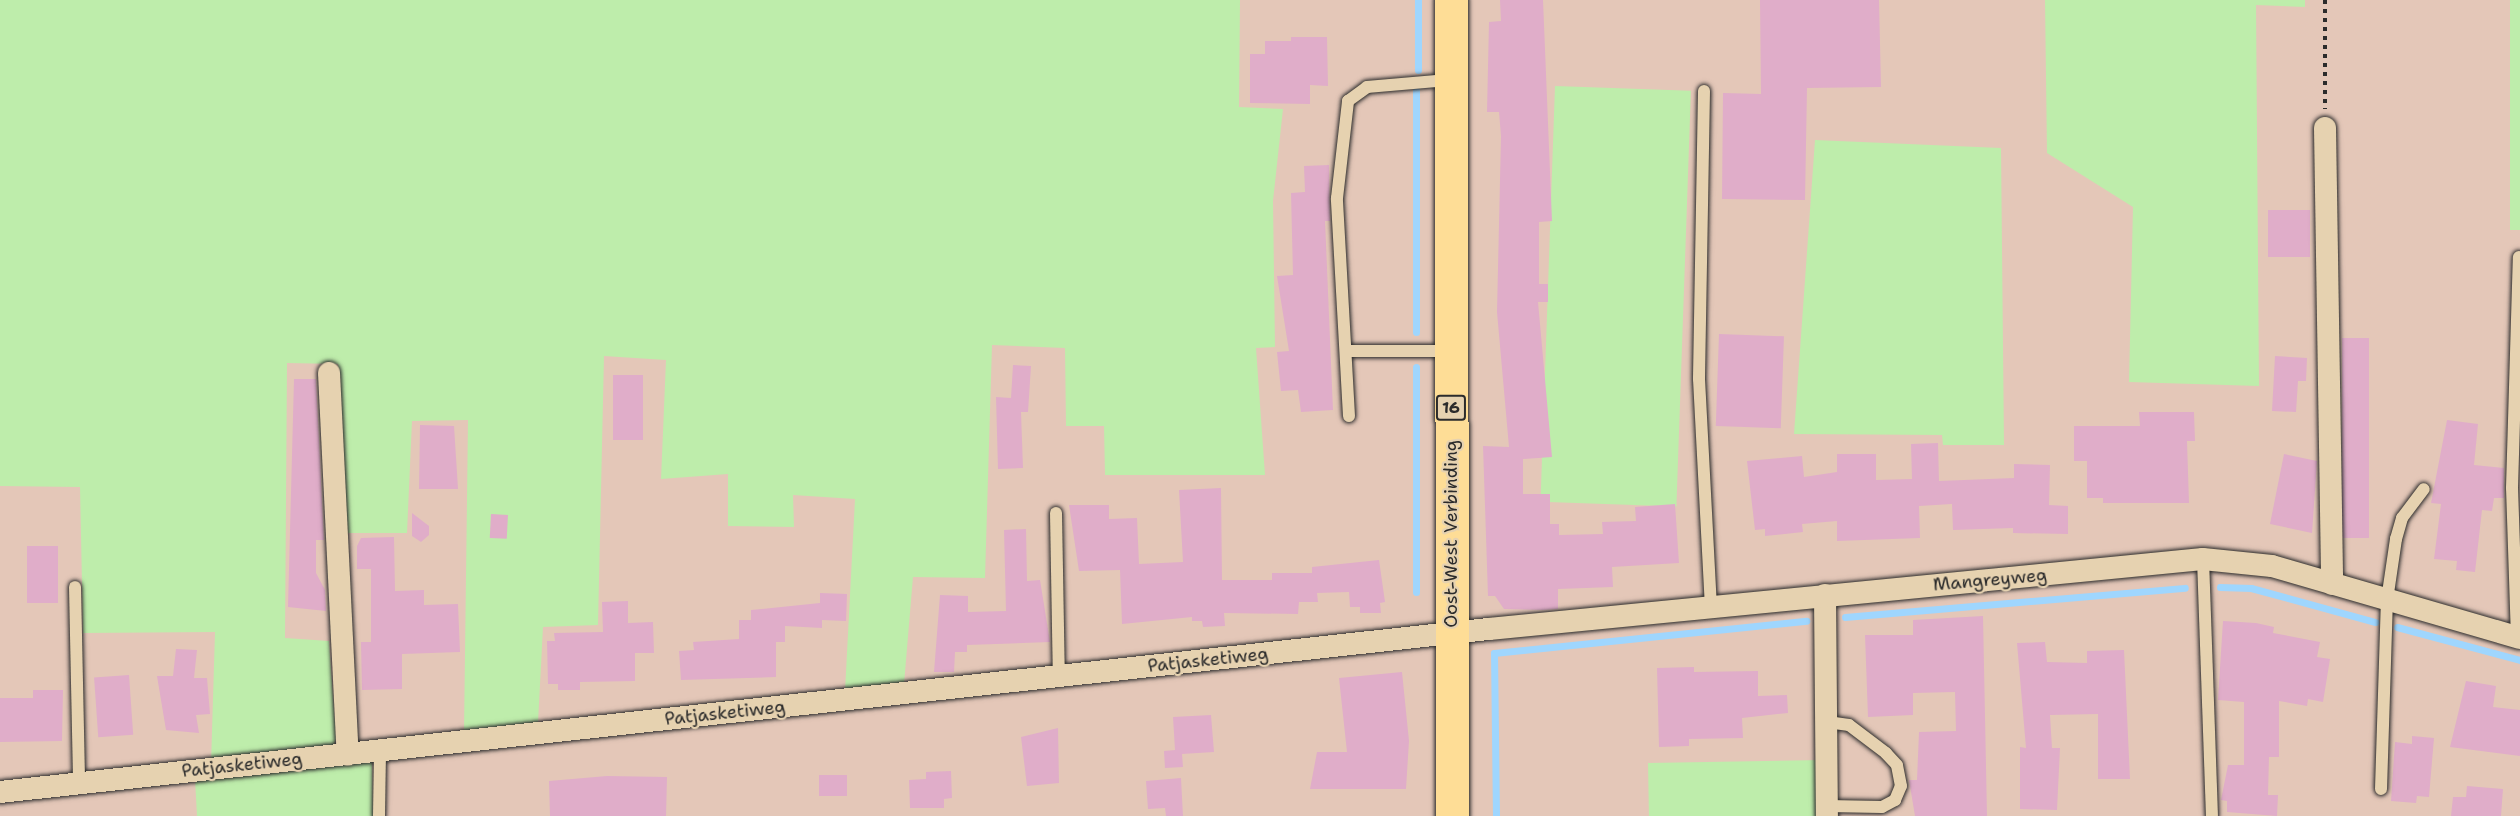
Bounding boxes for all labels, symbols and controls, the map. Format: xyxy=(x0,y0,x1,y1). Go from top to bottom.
road number: 16 xyxy=(1434,395,1468,421)
street label: Oost-West Verbinding xyxy=(1440,440,1462,628)
street label: Mangreyweg xyxy=(1932,564,2048,596)
street label: Patjasketiweg xyxy=(1147,643,1269,677)
street label: Patjasketiweg xyxy=(664,696,786,730)
street label: Patjasketiweg xyxy=(181,748,303,782)

